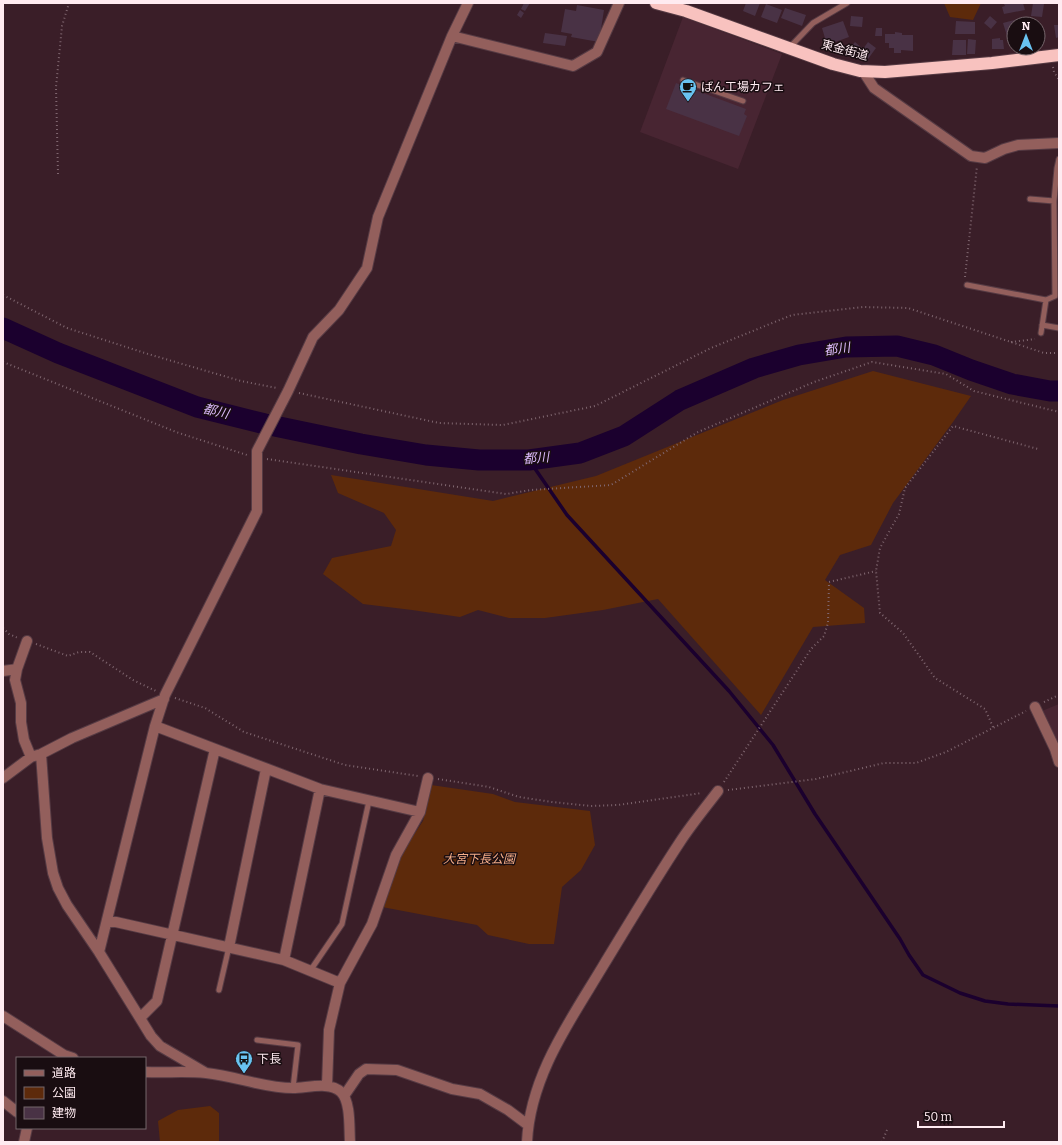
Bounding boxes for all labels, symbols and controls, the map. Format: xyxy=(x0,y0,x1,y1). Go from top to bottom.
north arrow xyxy=(1006,16,1046,56)
text: N xyxy=(1022,20,1031,33)
street label: 東金街道 xyxy=(820,37,870,63)
cafe icon: ばん工場カフェ xyxy=(678,77,698,102)
place label: ばん工場カフェ xyxy=(701,80,785,94)
water label: 都川 xyxy=(823,339,853,358)
water label: 都川 xyxy=(202,401,232,422)
water label: 都川 xyxy=(522,449,552,467)
park label: 大宮下長公園 xyxy=(443,852,517,866)
bus stop icon: 下長 xyxy=(234,1049,254,1074)
place label: 下長 xyxy=(257,1052,281,1066)
legend xyxy=(16,1057,146,1129)
text: 道路 xyxy=(52,1066,76,1080)
text: 公園 xyxy=(52,1086,76,1100)
scale bar xyxy=(918,1103,1004,1129)
text: 建物 xyxy=(52,1106,76,1120)
text: 50 m xyxy=(924,1110,953,1124)

